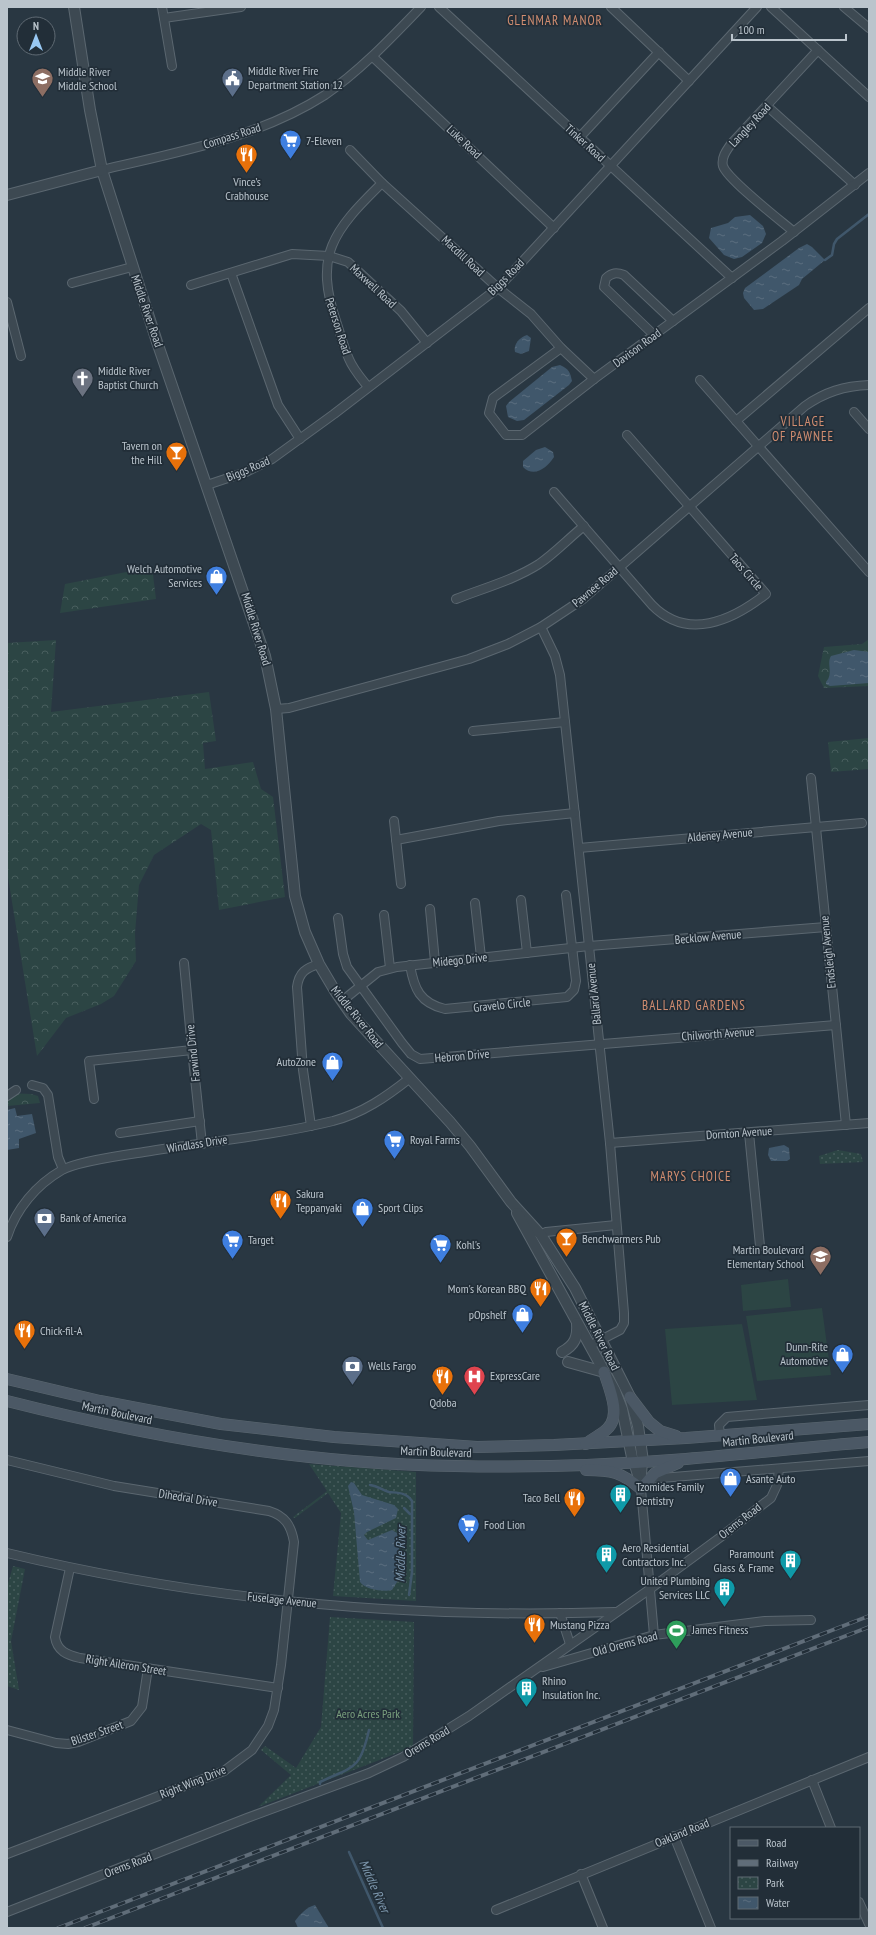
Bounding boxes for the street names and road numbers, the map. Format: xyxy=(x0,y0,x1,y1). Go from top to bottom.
street label: Langley Road xyxy=(725,100,774,150)
street label: Compass Road xyxy=(201,119,262,152)
street label: Tinker Road xyxy=(562,121,609,165)
street label: Luke Road xyxy=(444,122,485,162)
street label: Macdill Road xyxy=(439,232,488,279)
street label: Biggs Road xyxy=(484,255,527,298)
street label: Maxwell Road xyxy=(347,260,400,311)
street label: Middle River Road xyxy=(128,273,167,349)
street label: Peterson Road xyxy=(322,295,355,356)
street label: Davison Road xyxy=(610,325,664,370)
street label: Biggs Road xyxy=(224,453,272,484)
street label: Taos Circle xyxy=(726,550,767,593)
street label: Pawnee Road xyxy=(569,563,621,610)
street label: Middle River Road xyxy=(238,591,275,667)
street label: Aldeney Avenue xyxy=(687,824,753,845)
street label: Endsleigh Avenue xyxy=(816,915,839,989)
street label: Becklow Avenue xyxy=(674,926,742,947)
street label: Midego Drive xyxy=(432,949,488,970)
street label: Ballard Avenue xyxy=(583,962,604,1026)
street label: Middle River Road xyxy=(328,983,387,1051)
street label: Gravelo Circle xyxy=(473,994,531,1015)
street label: Chilworth Avenue xyxy=(681,1023,755,1044)
street label: Farwind Drive xyxy=(182,1024,203,1082)
street label: Hebron Drive xyxy=(434,1046,490,1065)
street label: Dornton Avenue xyxy=(705,1123,773,1142)
street label: Windlass Drive xyxy=(166,1131,228,1156)
street label: Middle River Road xyxy=(576,1299,623,1373)
street label: Martin Boulevard xyxy=(81,1398,154,1427)
street label: Martin Boulevard xyxy=(722,1427,794,1450)
street label: Martin Boulevard xyxy=(400,1443,472,1460)
street label: Dihedral Drive xyxy=(157,1485,219,1510)
street label: Orems Road xyxy=(715,1499,764,1542)
street label: Fuselage Avenue xyxy=(247,1588,317,1611)
street label: Old Orems Road xyxy=(591,1628,659,1659)
street label: Right Aileron Street xyxy=(85,1651,168,1678)
street label: Blister Street xyxy=(69,1716,125,1748)
street label: Orems Road xyxy=(402,1722,452,1761)
street label: Right Wing Drive xyxy=(158,1761,228,1802)
street label: Oakland Road xyxy=(653,1815,711,1850)
street label: Orems Road xyxy=(102,1849,154,1880)

